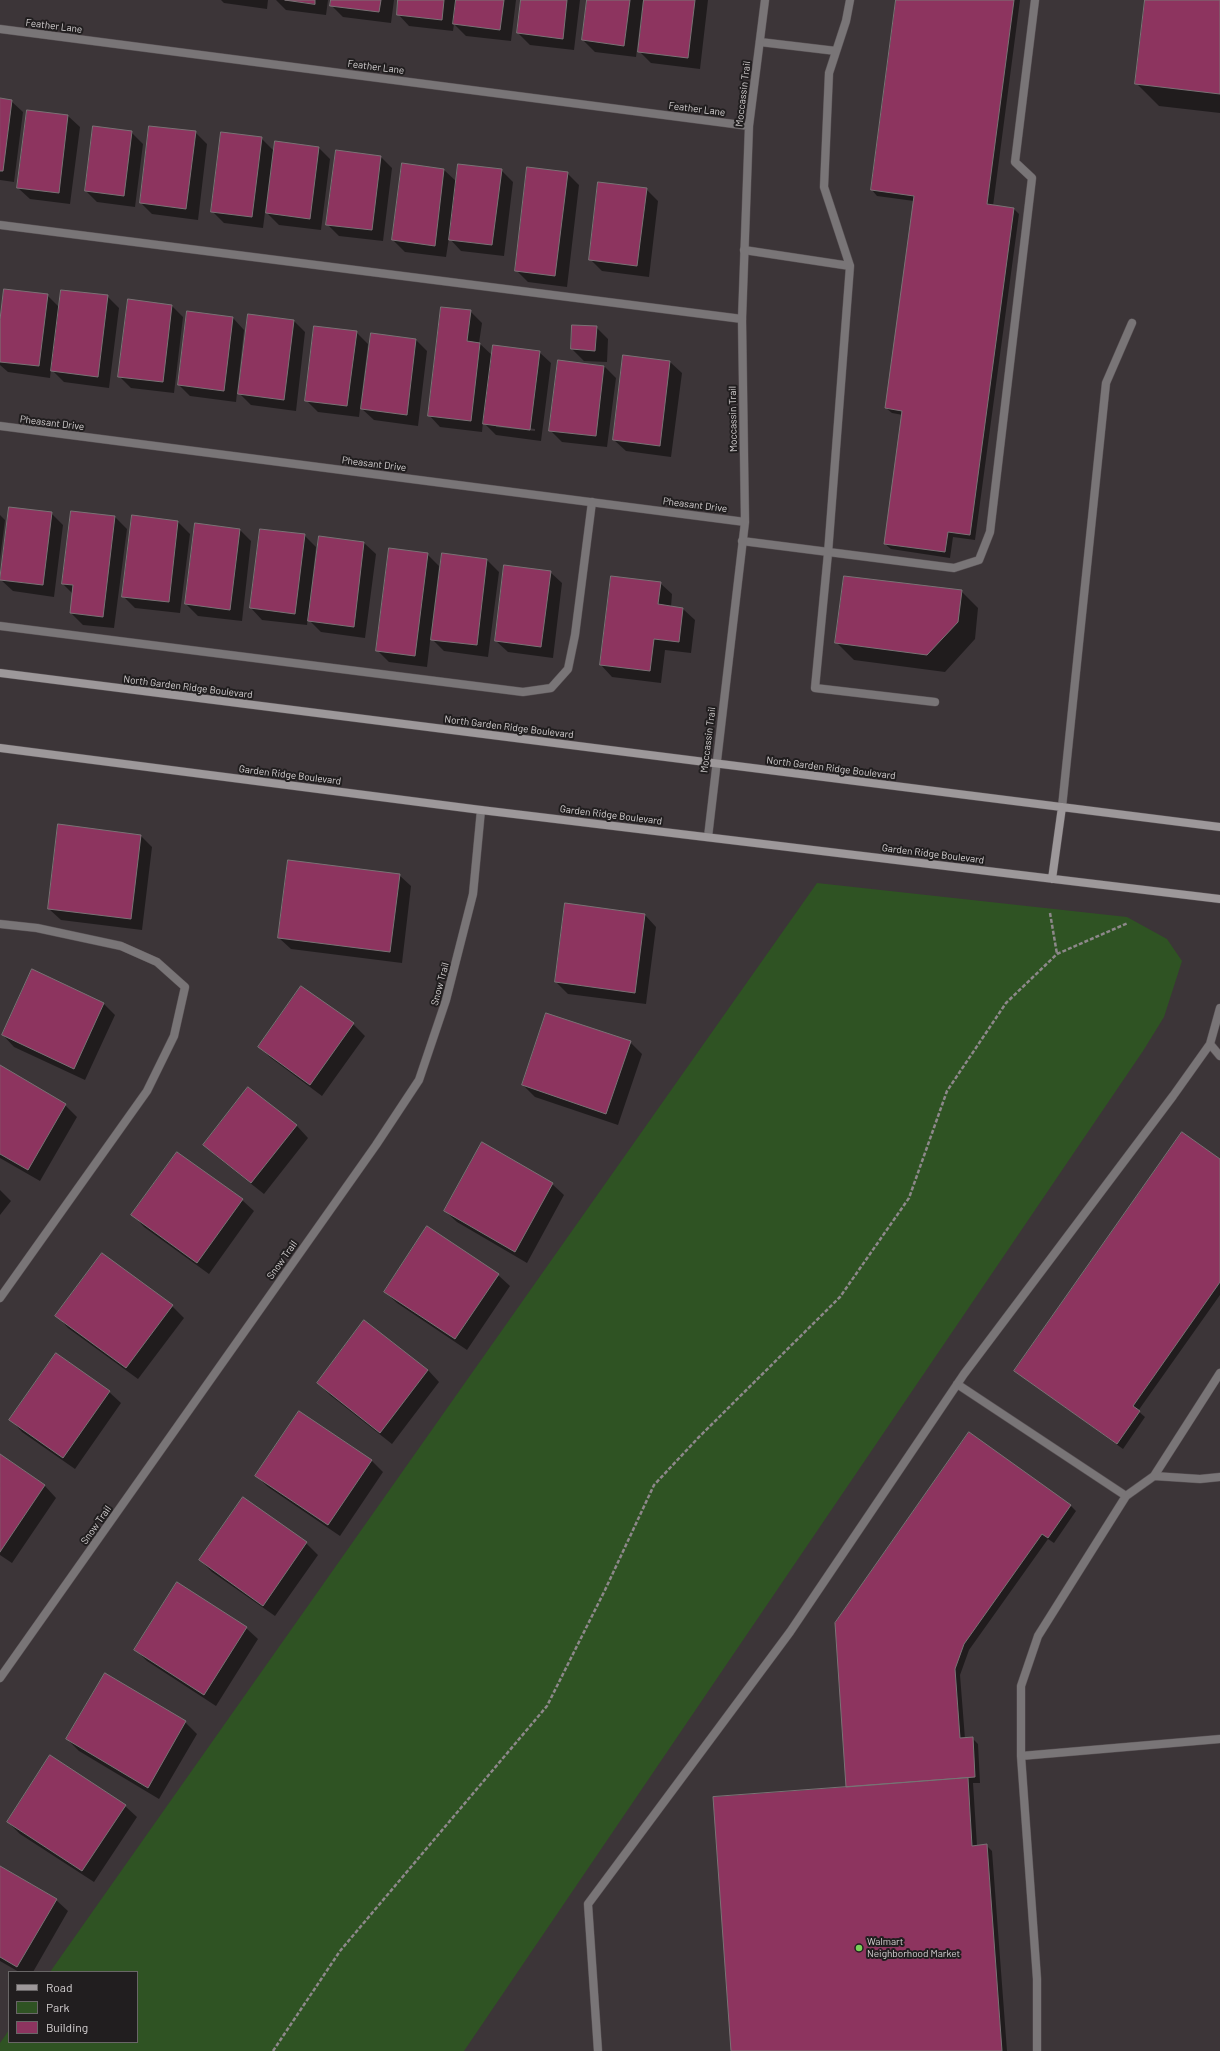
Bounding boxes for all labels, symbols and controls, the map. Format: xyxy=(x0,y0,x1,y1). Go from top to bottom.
street label: Feather Lane xyxy=(25,17,83,35)
street label: Feather Lane xyxy=(347,58,405,76)
street label: Moccassin Trail xyxy=(733,60,753,128)
street label: Feather Lane xyxy=(668,100,726,118)
street label: Moccassin Trail xyxy=(726,386,740,452)
street label: Pheasant Drive xyxy=(19,413,85,433)
street label: Pheasant Drive xyxy=(341,454,407,474)
street label: Pheasant Drive xyxy=(662,495,728,515)
street label: North Garden Ridge Boulevard xyxy=(123,673,253,701)
street label: Moccassin Trail xyxy=(698,706,718,774)
street label: North Garden Ridge Boulevard xyxy=(444,713,574,741)
street label: North Garden Ridge Boulevard xyxy=(766,754,896,782)
street label: Garden Ridge Boulevard xyxy=(238,763,342,787)
street label: Garden Ridge Boulevard xyxy=(559,803,663,827)
street label: Garden Ridge Boulevard xyxy=(881,842,985,866)
street label: Snow Trail xyxy=(428,961,452,1007)
street label: Snow Trail xyxy=(264,1238,300,1282)
street label: Snow Trail xyxy=(78,1503,114,1547)
place label: Walmart Neighborhood Market xyxy=(867,1936,960,1960)
marker: Walmart Neighborhood Market xyxy=(854,1943,864,1953)
legend xyxy=(8,1971,138,2043)
text: Road xyxy=(46,1980,73,1994)
text: Park xyxy=(46,2000,70,2014)
text: Building xyxy=(46,2020,88,2034)

